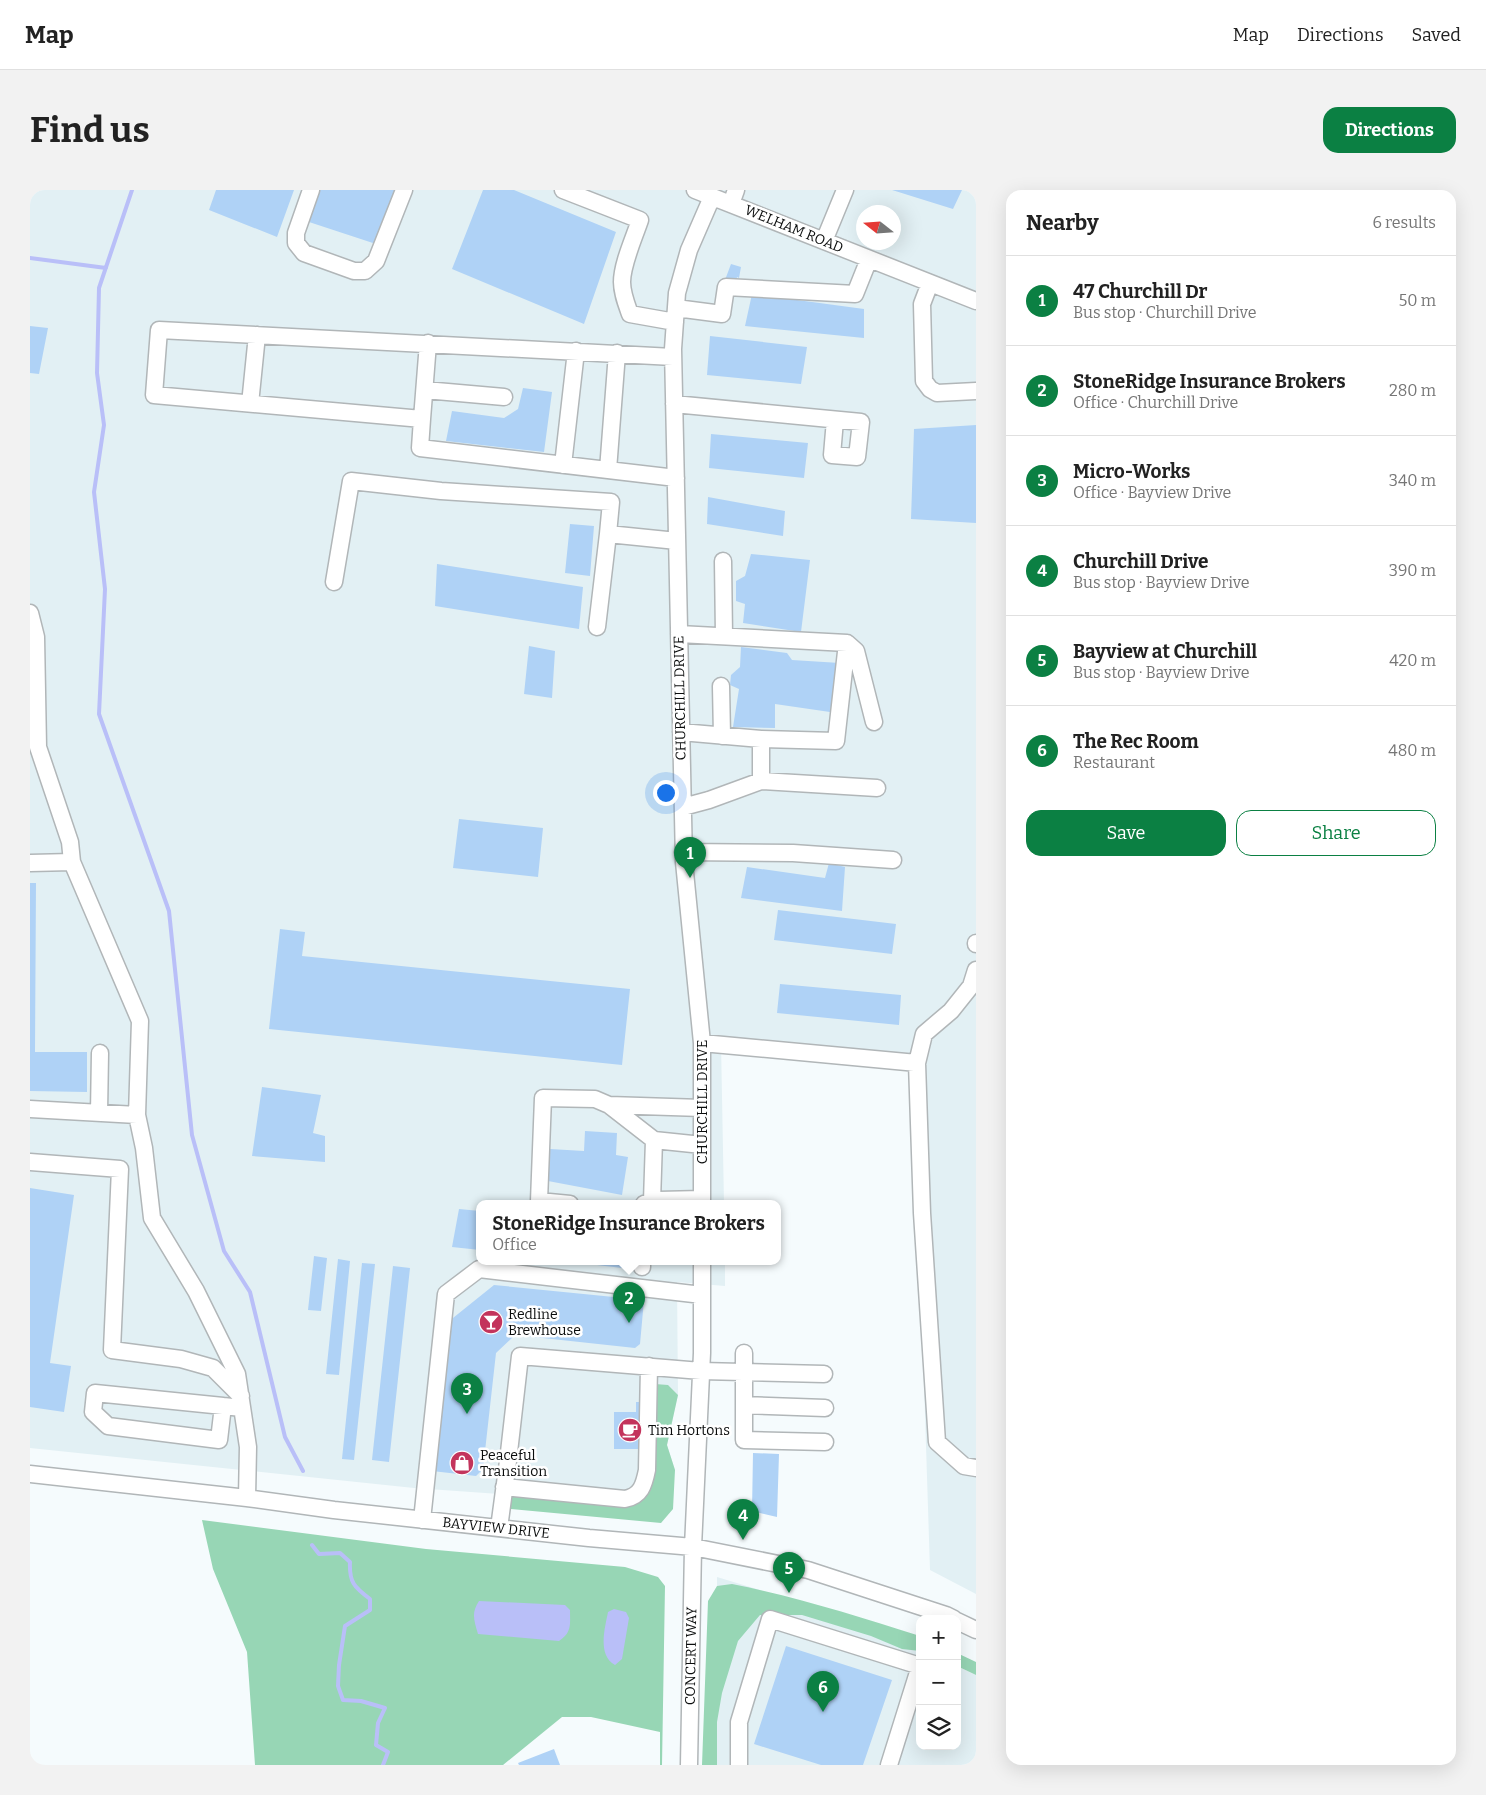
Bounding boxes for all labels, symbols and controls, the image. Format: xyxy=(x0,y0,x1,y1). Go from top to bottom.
text: Map xyxy=(25,21,74,49)
text: Map xyxy=(1233,24,1269,46)
text: Directions xyxy=(1297,24,1384,46)
text: Saved xyxy=(1412,24,1461,46)
button: Directions xyxy=(1323,107,1456,153)
text: Find us xyxy=(30,109,150,151)
street label: WELHAM ROAD xyxy=(742,202,846,256)
north arrow xyxy=(856,205,901,250)
text: Nearby xyxy=(1026,210,1099,236)
text: 6 results xyxy=(1373,213,1436,232)
text: 47 Churchill Dr xyxy=(1073,280,1207,303)
text: 1 xyxy=(1039,291,1045,310)
text: 50 m xyxy=(1399,291,1436,310)
text: Bus stop · Churchill Drive xyxy=(1073,303,1256,322)
text: StoneRidge Insurance Brokers xyxy=(1073,370,1346,393)
text: 2 xyxy=(1037,381,1047,400)
text: 280 m xyxy=(1389,381,1436,400)
text: Office · Churchill Drive xyxy=(1073,393,1238,412)
text: Micro-Works xyxy=(1073,460,1190,483)
text: 3 xyxy=(1037,471,1047,490)
text: 340 m xyxy=(1389,471,1436,490)
text: Office · Bayview Drive xyxy=(1073,483,1231,502)
text: Churchill Drive xyxy=(1073,550,1209,573)
text: 4 xyxy=(1037,561,1047,580)
text: 390 m xyxy=(1389,561,1436,580)
text: Bus stop · Bayview Drive xyxy=(1073,573,1250,592)
street label: CHURCHILL DRIVE xyxy=(670,636,690,760)
text: Bayview at Churchill xyxy=(1073,640,1257,663)
text: 5 xyxy=(1038,651,1046,670)
text: 420 m xyxy=(1389,651,1436,670)
text: Bus stop · Bayview Drive xyxy=(1073,663,1250,682)
text: The Rec Room xyxy=(1073,730,1199,753)
text: 6 xyxy=(1037,741,1047,760)
text: 480 m xyxy=(1388,741,1436,760)
text: Restaurant xyxy=(1073,753,1155,772)
your location xyxy=(653,780,679,806)
button: Save xyxy=(1026,810,1226,856)
button: Share xyxy=(1236,810,1436,856)
pin: 1 xyxy=(674,837,706,878)
street label: CHURCHILL DRIVE xyxy=(694,1040,711,1164)
popup xyxy=(476,1200,781,1265)
text: StoneRidge Insurance Brokers xyxy=(492,1212,765,1235)
text: Office xyxy=(492,1235,537,1254)
pin: 2 xyxy=(613,1282,645,1323)
place label: Redline Brewhouse xyxy=(508,1306,581,1339)
bar icon: Redline Brewhouse xyxy=(478,1309,504,1335)
pin: 3 xyxy=(451,1373,483,1414)
cafe icon: Tim Hortons xyxy=(617,1417,643,1443)
place label: Tim Hortons xyxy=(648,1422,730,1439)
place label: Peaceful Transition xyxy=(480,1447,547,1480)
shop icon: Peaceful Transition xyxy=(449,1450,475,1476)
pin: 4 xyxy=(727,1499,759,1540)
street label: BAYVIEW DRIVE xyxy=(442,1514,550,1542)
pin: 5 xyxy=(773,1552,805,1593)
street label: CONCERT WAY xyxy=(682,1607,700,1705)
map controls xyxy=(916,1615,961,1750)
button: + xyxy=(916,1615,961,1660)
button: − xyxy=(916,1660,961,1705)
pin: 6 xyxy=(807,1671,839,1712)
button: layers xyxy=(916,1705,961,1750)

